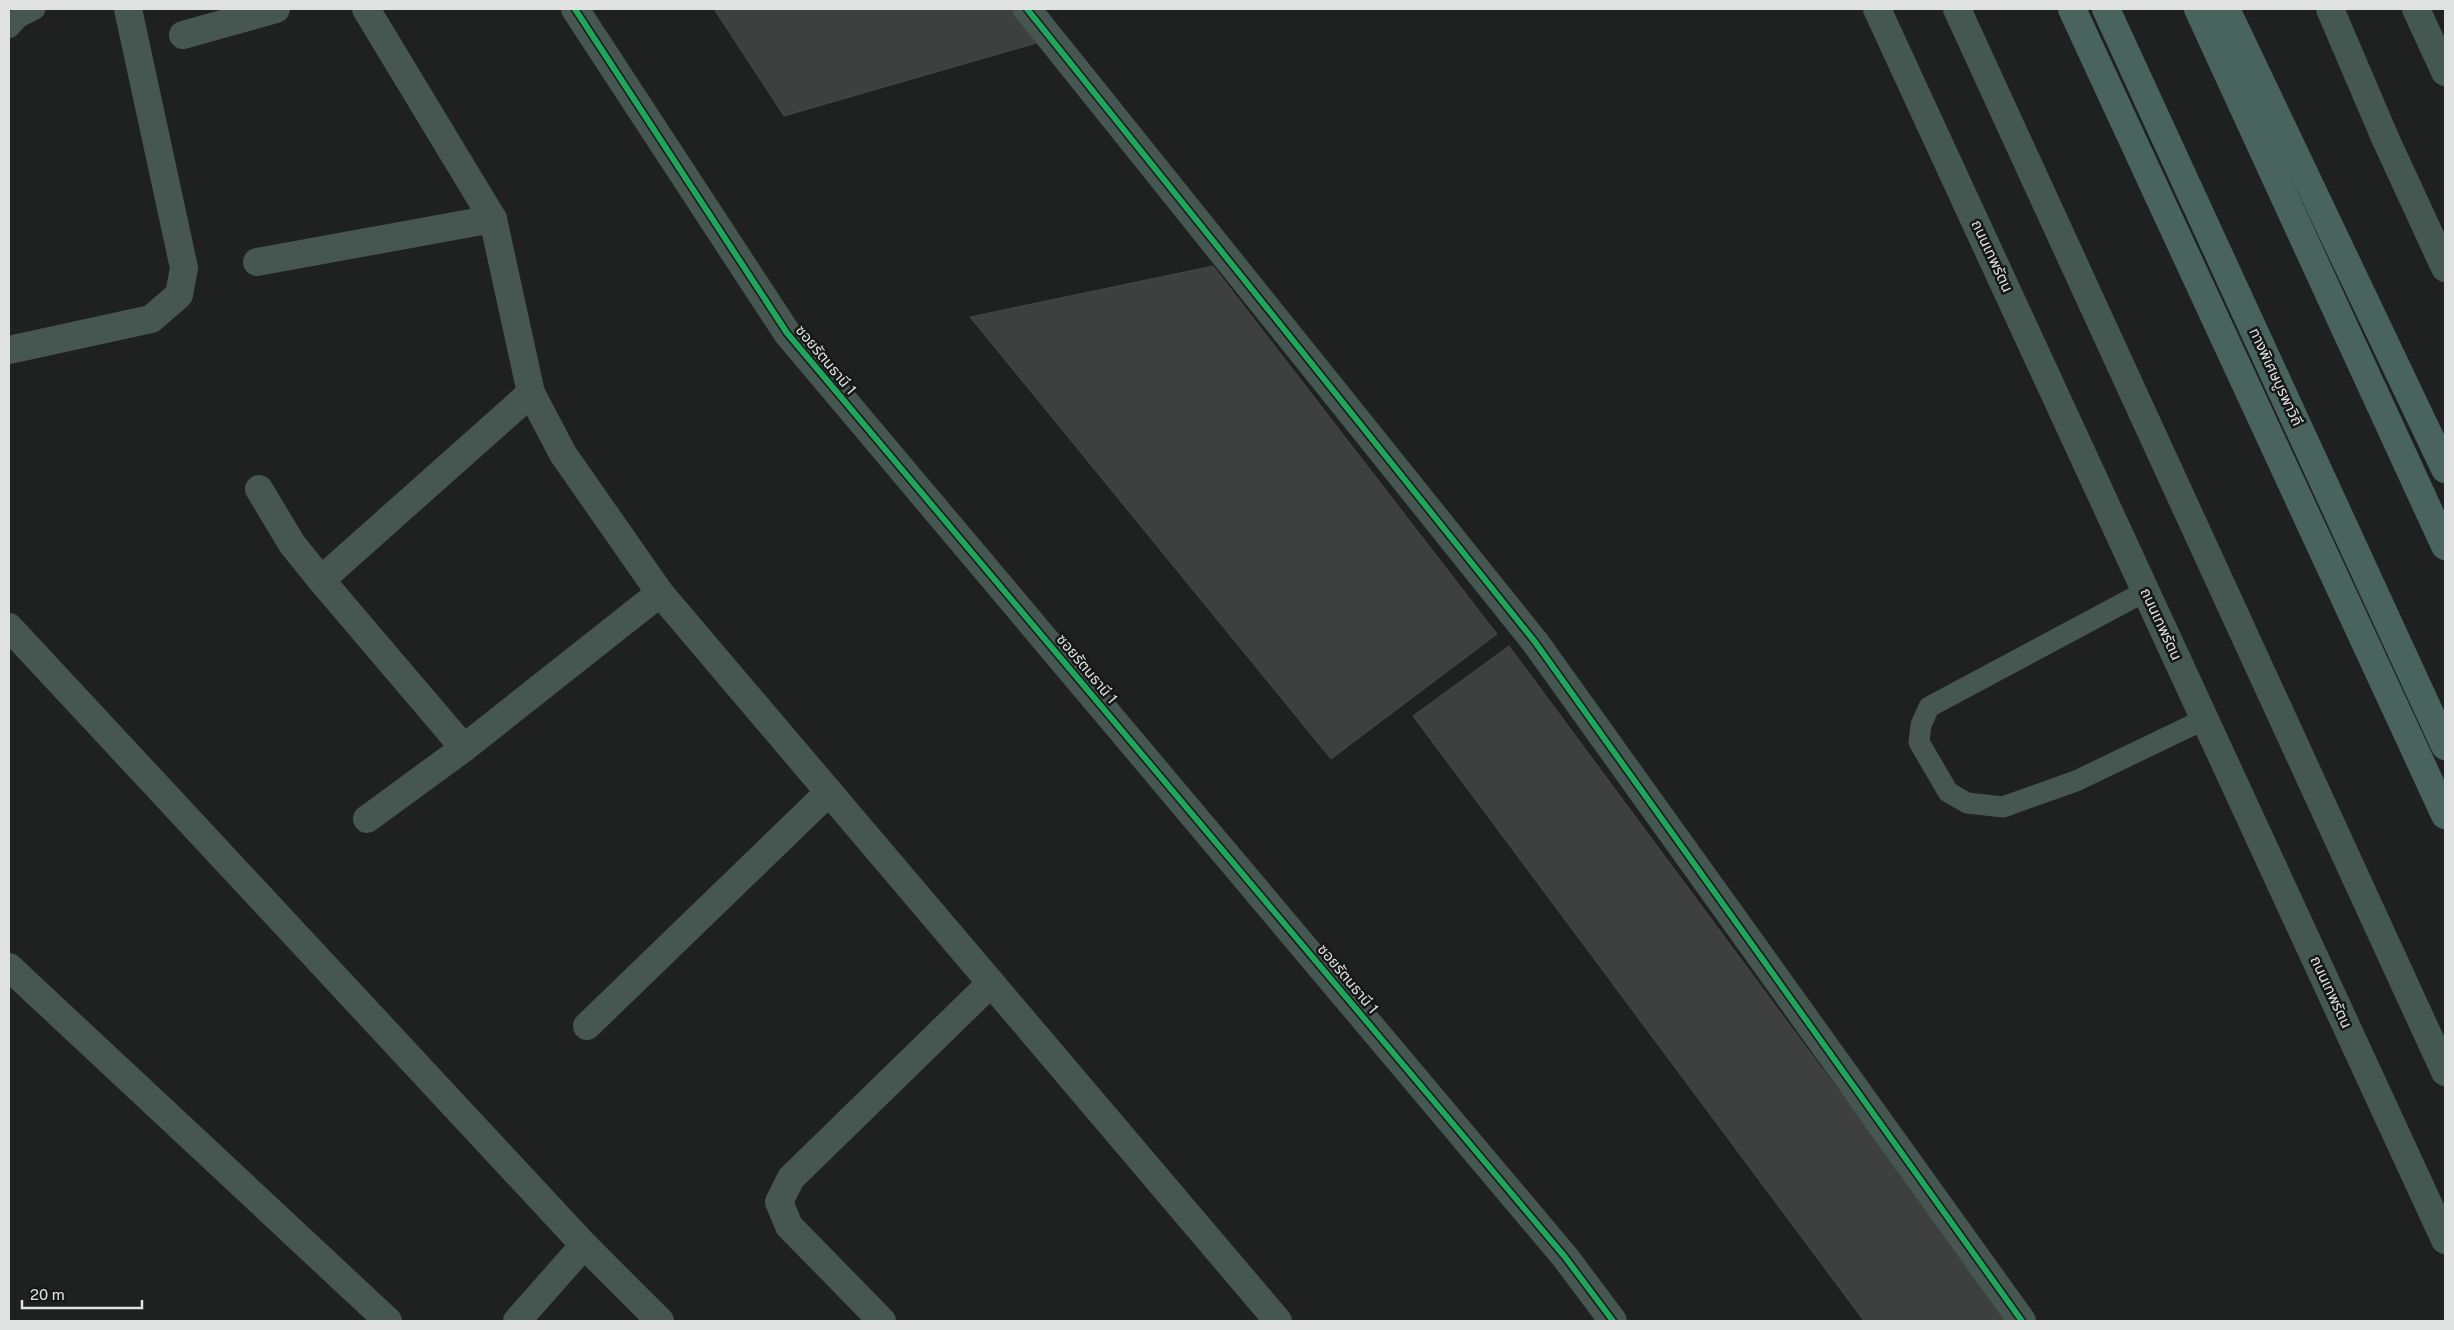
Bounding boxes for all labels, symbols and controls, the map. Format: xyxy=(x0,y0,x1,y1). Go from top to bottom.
street label: ถนนเทพรัตน xyxy=(1968,217,2017,294)
street label: ซอยรัตนธานี 1 xyxy=(793,322,860,398)
street label: ทางพิเศษบูรพาวิถี xyxy=(2245,325,2307,429)
street label: ถนนเทพรัตน xyxy=(2137,585,2186,662)
street label: ซอยรัตนธานี 1 xyxy=(1054,631,1121,707)
street label: ซอยรัตนธานี 1 xyxy=(1315,941,1382,1017)
street label: ถนนเทพรัตน xyxy=(2307,953,2356,1030)
scale bar xyxy=(22,1278,142,1310)
text: 20 m xyxy=(30,1286,65,1303)

